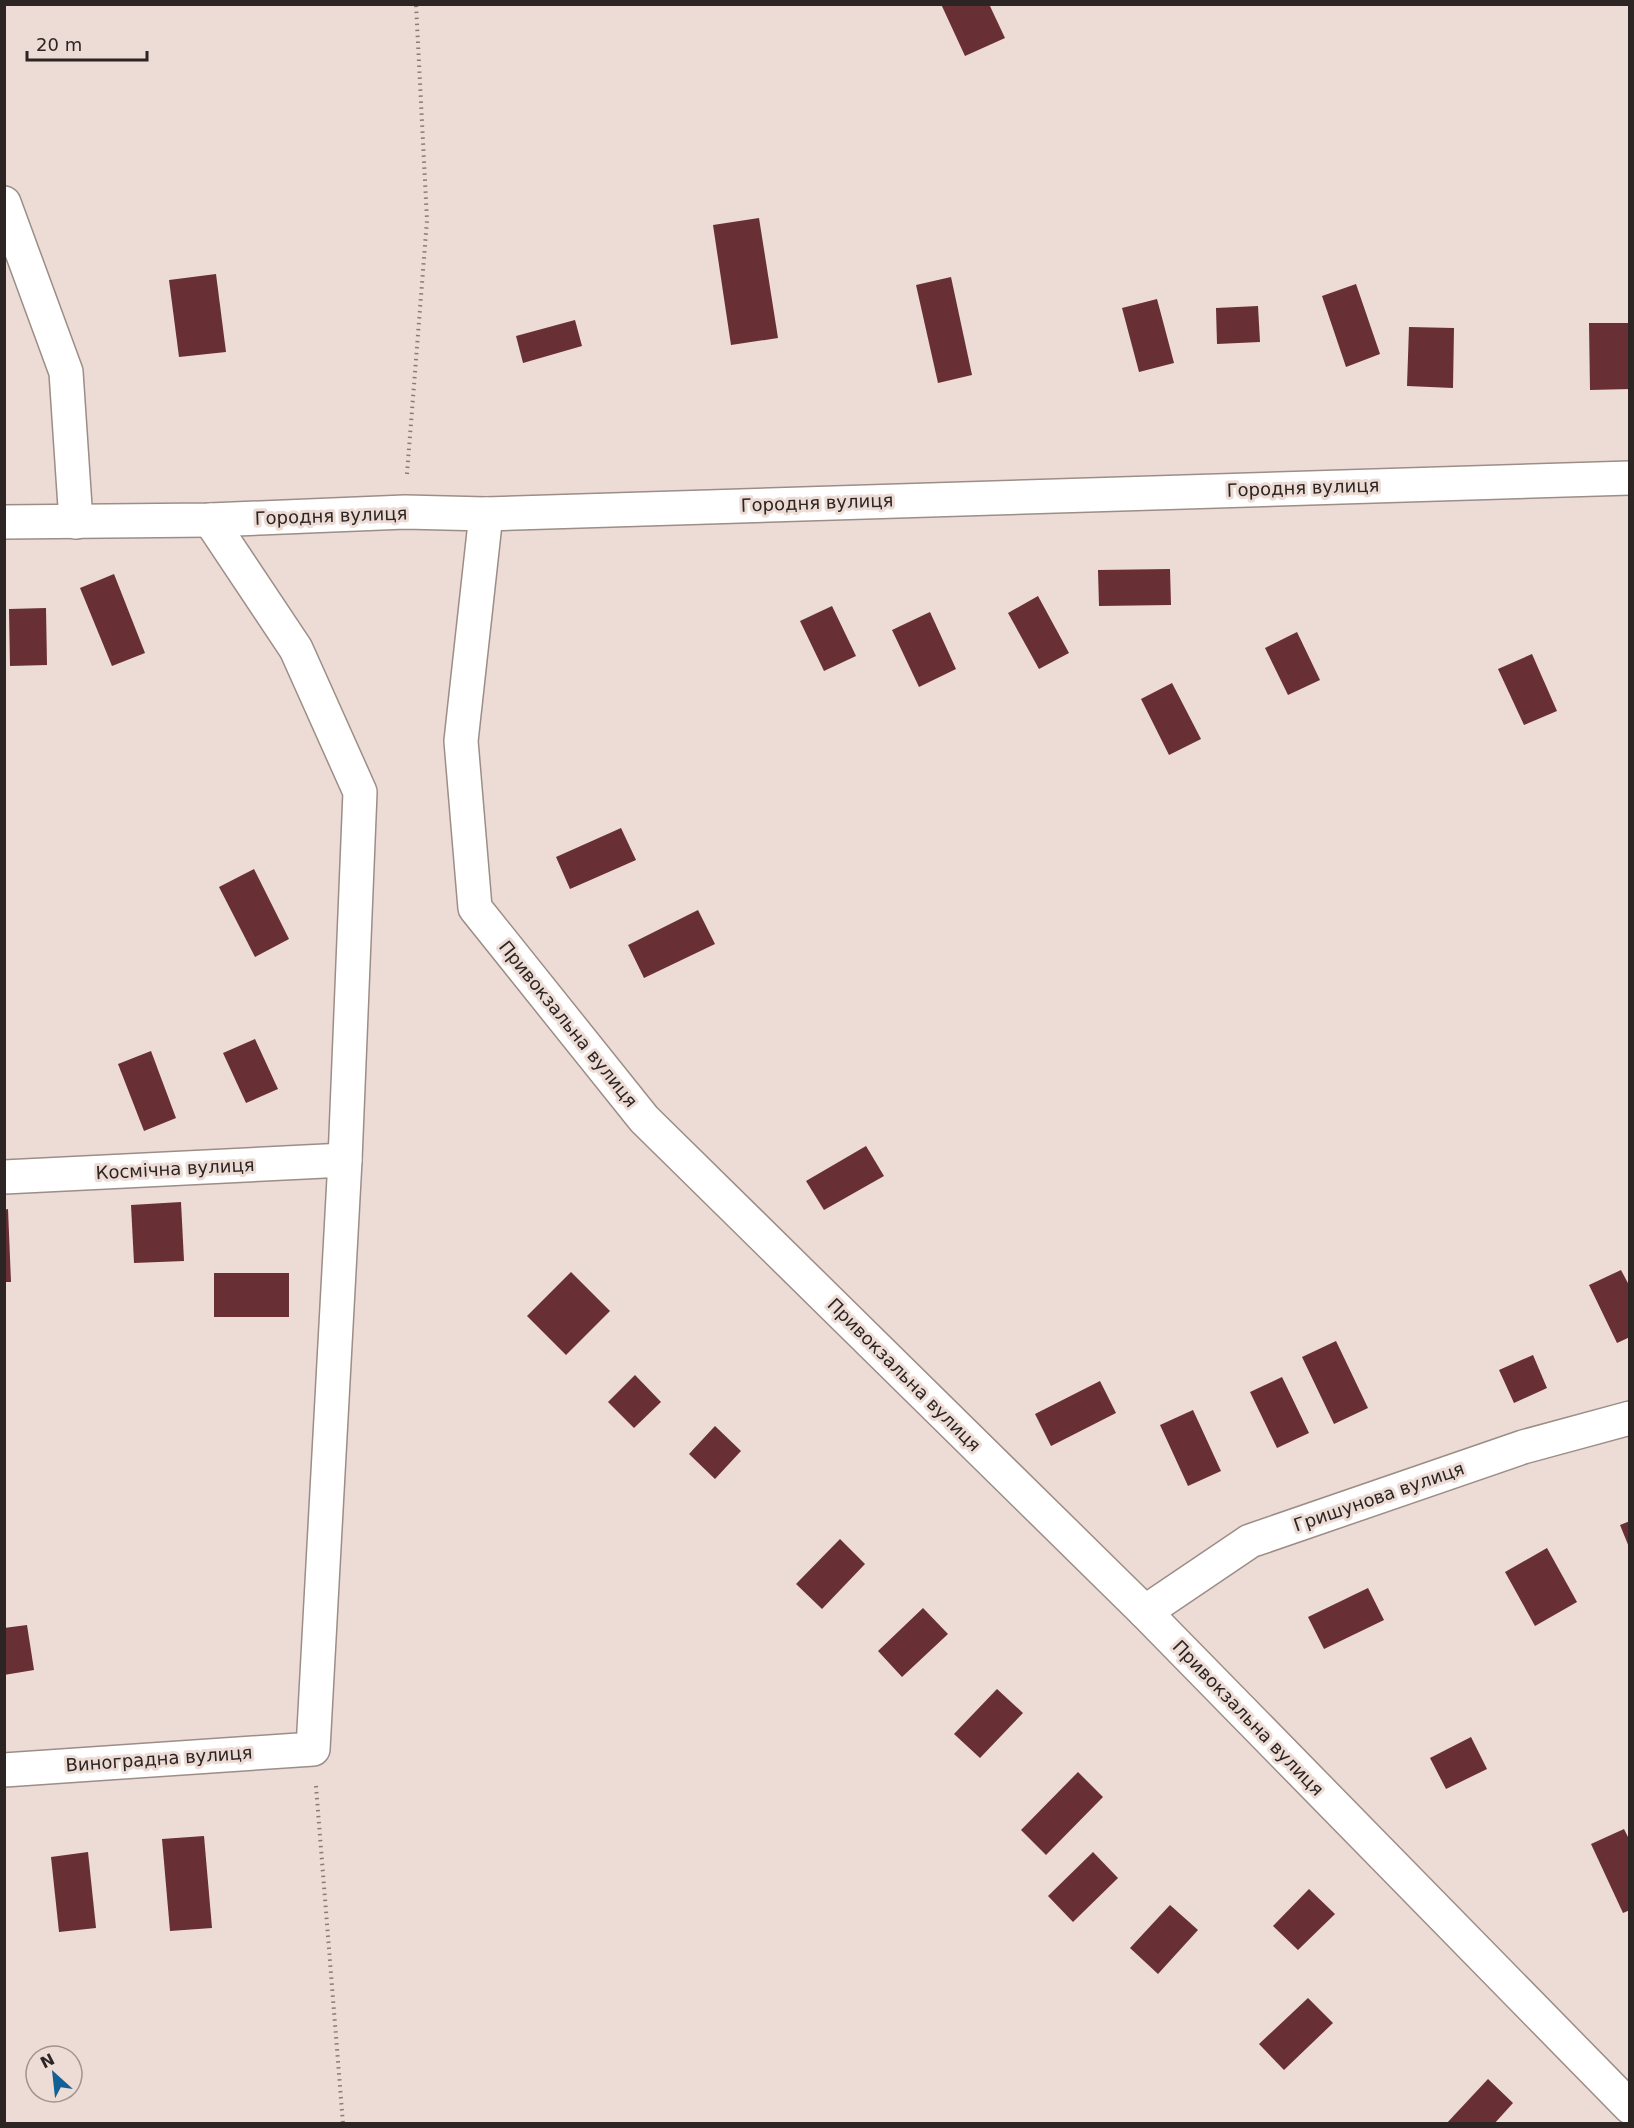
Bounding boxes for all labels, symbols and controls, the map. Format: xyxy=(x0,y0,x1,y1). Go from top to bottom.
scale bar xyxy=(27,24,147,62)
text: 20 m xyxy=(36,34,82,55)
street label: Городня вулиця xyxy=(1226,474,1380,501)
street label: Городня вулиця xyxy=(740,489,894,516)
street label: Городня вулиця xyxy=(254,502,408,529)
street label: Привокзальна вулиця xyxy=(495,936,642,1111)
street label: Космічна вулиця xyxy=(95,1154,255,1183)
street label: Привокзальна вулиця xyxy=(823,1294,985,1456)
street label: Гришунова вулиця xyxy=(1291,1457,1467,1536)
street label: Привокзальна вулиця xyxy=(1169,1636,1328,1800)
street label: Виноградна вулиця xyxy=(65,1741,253,1776)
north arrow xyxy=(24,2044,84,2104)
text: N xyxy=(37,2050,58,2073)

